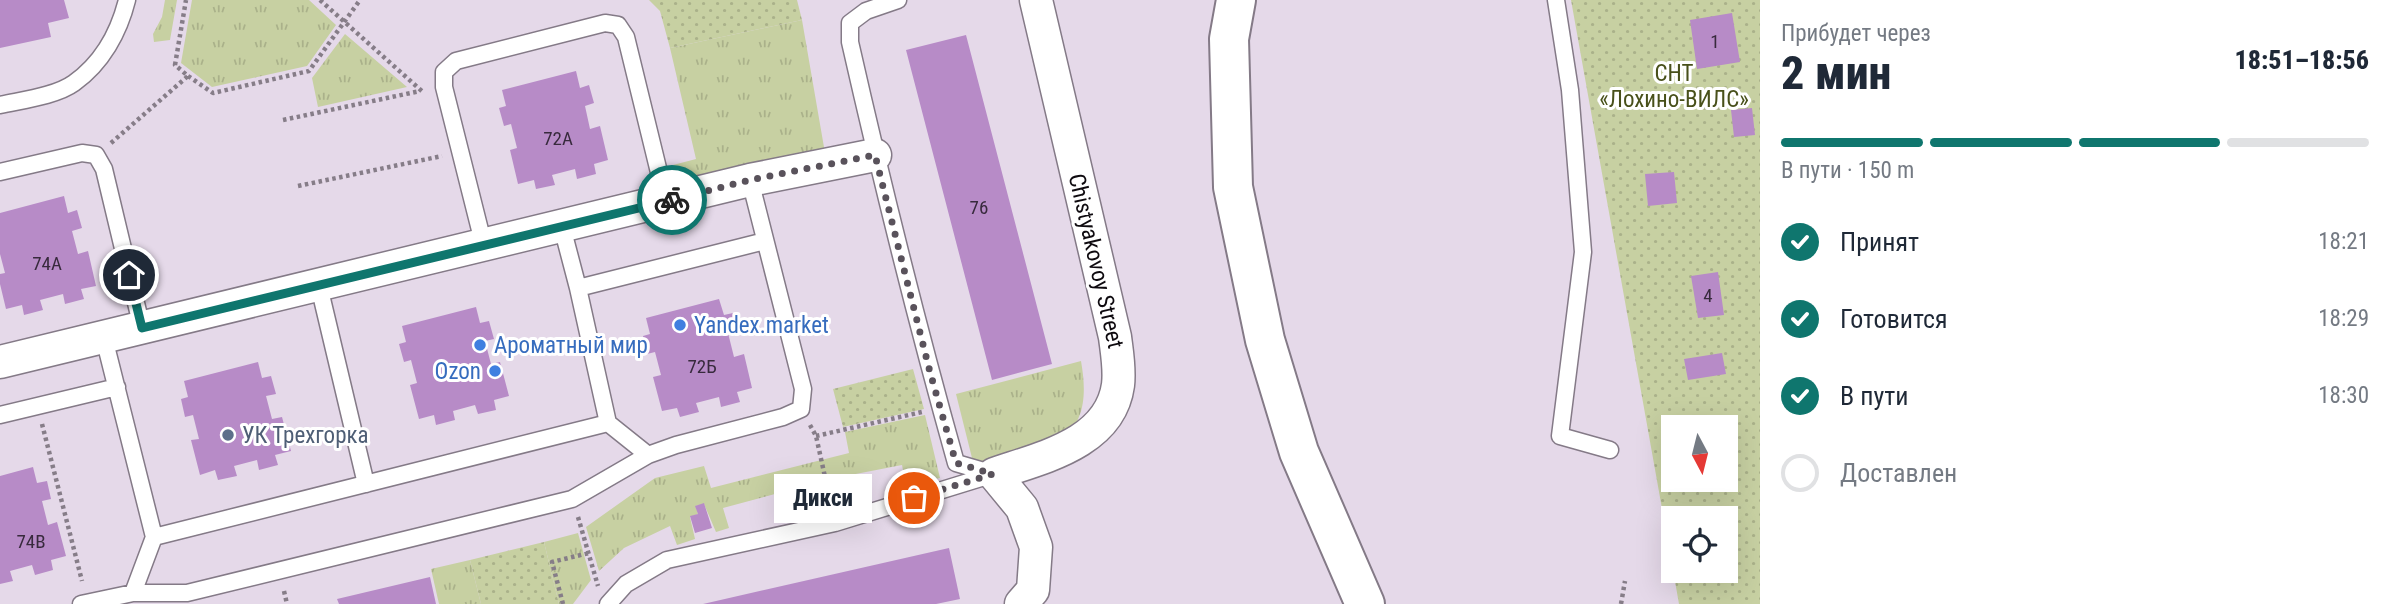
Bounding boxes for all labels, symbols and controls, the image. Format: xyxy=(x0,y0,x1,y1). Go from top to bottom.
text: Прибудет через xyxy=(1781,20,1931,47)
house number: 1 xyxy=(1710,30,1720,53)
text: 18:51–18:56 xyxy=(2235,45,2369,75)
text: 2 мин xyxy=(1781,46,1891,100)
park label: СНТ «Лохино-ВИЛС» xyxy=(1599,60,1749,113)
house number: 72А xyxy=(543,127,573,150)
text: В пути · 150 m xyxy=(1781,157,1914,184)
courier xyxy=(637,165,707,235)
street label: Chistyakovoy Street xyxy=(1063,171,1129,351)
icon: bike xyxy=(653,181,691,219)
house number: 76 xyxy=(970,196,988,219)
icon: check xyxy=(1781,223,1819,261)
text: Принят xyxy=(1840,227,1919,257)
text: 18:21 xyxy=(2318,228,2369,255)
pin xyxy=(99,245,159,305)
house number: 74А xyxy=(32,252,62,275)
icon: home xyxy=(110,256,148,294)
house number: 4 xyxy=(1703,284,1713,307)
icon: check xyxy=(1781,300,1819,338)
text: Готовится xyxy=(1840,304,1948,334)
text: 18:29 xyxy=(2318,305,2369,332)
place label: Yandex.market xyxy=(694,312,829,339)
marker: Yandex.market xyxy=(672,317,688,333)
place label: Ароматный мир xyxy=(494,332,648,359)
marker: Ароматный мир xyxy=(472,337,488,353)
house number: 72Б xyxy=(687,355,717,378)
place label: Ozon xyxy=(435,358,481,385)
marker: Ozon xyxy=(487,363,503,379)
icon: check xyxy=(1781,377,1819,415)
text: В пути xyxy=(1840,381,1909,411)
text: 18:30 xyxy=(2318,382,2369,409)
north arrow xyxy=(1661,415,1738,492)
map controls xyxy=(1661,415,1738,583)
place label: УК Трехгорка xyxy=(242,422,369,449)
marker: УК Трехгорка xyxy=(220,427,236,443)
text: Доставлен xyxy=(1840,458,1957,488)
pin xyxy=(884,468,944,528)
callout: Дикси xyxy=(774,474,872,522)
icon: bag xyxy=(895,479,933,517)
text: Дикси xyxy=(793,485,853,512)
button: locate xyxy=(1661,506,1738,583)
house number: 74В xyxy=(16,530,46,553)

